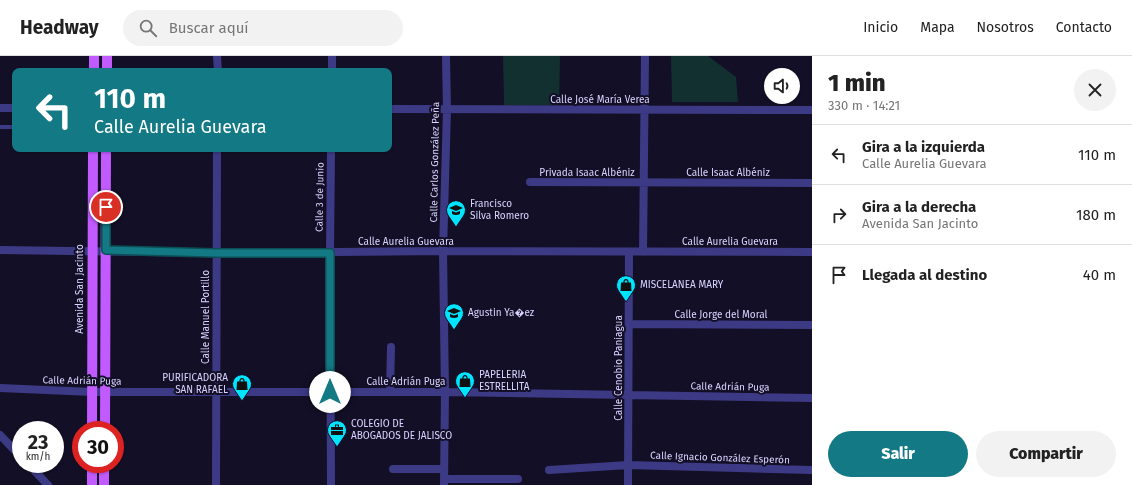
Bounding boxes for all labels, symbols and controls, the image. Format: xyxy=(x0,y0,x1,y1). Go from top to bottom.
search box xyxy=(123,10,403,46)
text: Headway xyxy=(20,16,99,39)
icon: search xyxy=(137,17,159,39)
text: Buscar aquí xyxy=(169,19,249,37)
text: Inicio xyxy=(863,19,898,36)
text: Mapa xyxy=(920,19,955,36)
text: Nosotros xyxy=(977,19,1034,36)
text: Contacto xyxy=(1056,19,1112,36)
map controls xyxy=(764,68,800,104)
button: sound xyxy=(764,68,800,104)
text: 1 min xyxy=(828,69,886,97)
button: close xyxy=(1074,69,1116,111)
text: 110 m xyxy=(94,82,166,115)
icon: left xyxy=(28,84,80,136)
street label: Calle José María Verea xyxy=(550,93,650,106)
text: 330 m · 14:21 xyxy=(828,98,900,113)
street label: Calle Carlos González Peña xyxy=(428,102,442,222)
text: Calle Aurelia Guevara xyxy=(94,116,267,138)
text: Gira a la izquierda xyxy=(862,138,985,156)
icon: left xyxy=(828,144,850,166)
text: 110 m xyxy=(1078,146,1116,164)
text: Calle Aurelia Guevara xyxy=(862,156,987,171)
street label: Calle 3 de Junio xyxy=(313,162,327,232)
street label: Privada Isaac Albéniz xyxy=(539,167,635,179)
street label: Calle Isaac Albéniz xyxy=(686,167,770,179)
pin xyxy=(89,190,123,224)
icon: arrive xyxy=(95,196,117,218)
place label: Francisco Silva Romero xyxy=(470,198,529,222)
text: Gira a la derecha xyxy=(862,198,976,216)
school or university icon: Francisco Silva Romero xyxy=(445,199,467,227)
icon: right xyxy=(828,204,850,226)
text: 180 m xyxy=(1076,206,1116,224)
text: Avenida San Jacinto xyxy=(862,216,978,231)
street label: Calle Aurelia Guevara xyxy=(358,236,454,248)
street label: Calle Aurelia Guevara xyxy=(682,236,778,248)
street label: Avenida San Jacinto xyxy=(74,244,86,334)
icon: arrive xyxy=(828,264,850,286)
text: Llegada al destino xyxy=(862,266,987,284)
text: 40 m xyxy=(1083,266,1116,284)
street label: Calle Manuel Portillo xyxy=(200,270,212,364)
shop icon: MISCELANEA MARY xyxy=(615,274,637,302)
place label: MISCELANEA MARY xyxy=(640,279,724,291)
school or university icon: Agustin Ya�ez xyxy=(443,302,465,330)
place label: Agustin Ya�ez xyxy=(468,307,535,319)
street label: Calle Jorge del Moral xyxy=(675,309,768,321)
street label: Calle Cenobio Paniagua xyxy=(613,315,625,421)
place label: PAPELERIA ESTRELLITA xyxy=(479,369,530,393)
shop icon: PAPELERIA ESTRELLITA xyxy=(454,370,476,398)
position arrow xyxy=(309,371,351,413)
place label: PURIFICADORA SAN RAFAEL xyxy=(162,372,228,396)
shop icon: PURIFICADORA SAN RAFAEL xyxy=(231,373,253,401)
street label: Calle Adrián Puga xyxy=(42,374,122,388)
street label: Calle Adrián Puga xyxy=(367,376,445,388)
street label: Calle Adrián Puga xyxy=(690,380,770,394)
place label: COLEGIO DE ABOGADOS DE JALISCO xyxy=(351,418,452,442)
office icon: COLEGIO DE ABOGADOS DE JALISCO xyxy=(326,419,348,447)
speed limit sign: 30 xyxy=(72,421,124,473)
text: 23 xyxy=(28,430,48,454)
button: Salir xyxy=(828,431,968,477)
button: Compartir xyxy=(976,431,1116,477)
street label: Calle Ignacio González Esperón xyxy=(650,450,790,466)
text: km/h xyxy=(26,451,50,463)

